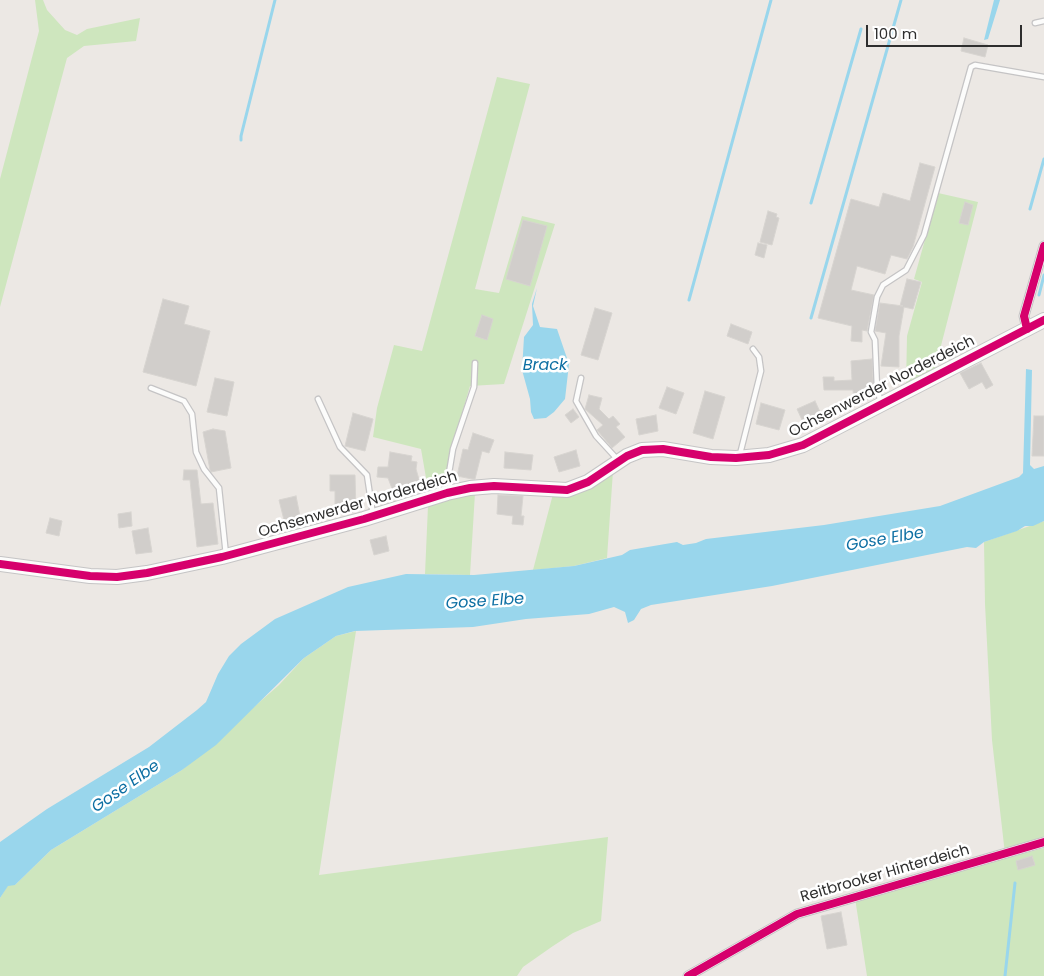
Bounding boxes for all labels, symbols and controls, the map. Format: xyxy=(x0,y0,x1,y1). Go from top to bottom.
scale bar xyxy=(869,15,1025,47)
text: 100 m xyxy=(874,23,917,44)
street label: Ochsenwerder Norderdeich xyxy=(786,332,978,442)
water label: Brack xyxy=(523,356,567,376)
street label: Ochsenwerder Norderdeich xyxy=(256,468,460,542)
water label: Gose Elbe xyxy=(845,524,925,556)
water label: Gose Elbe xyxy=(445,590,525,614)
water label: Gose Elbe xyxy=(88,757,164,817)
street label: Reitbrooker Hinterdeich xyxy=(798,841,972,907)

